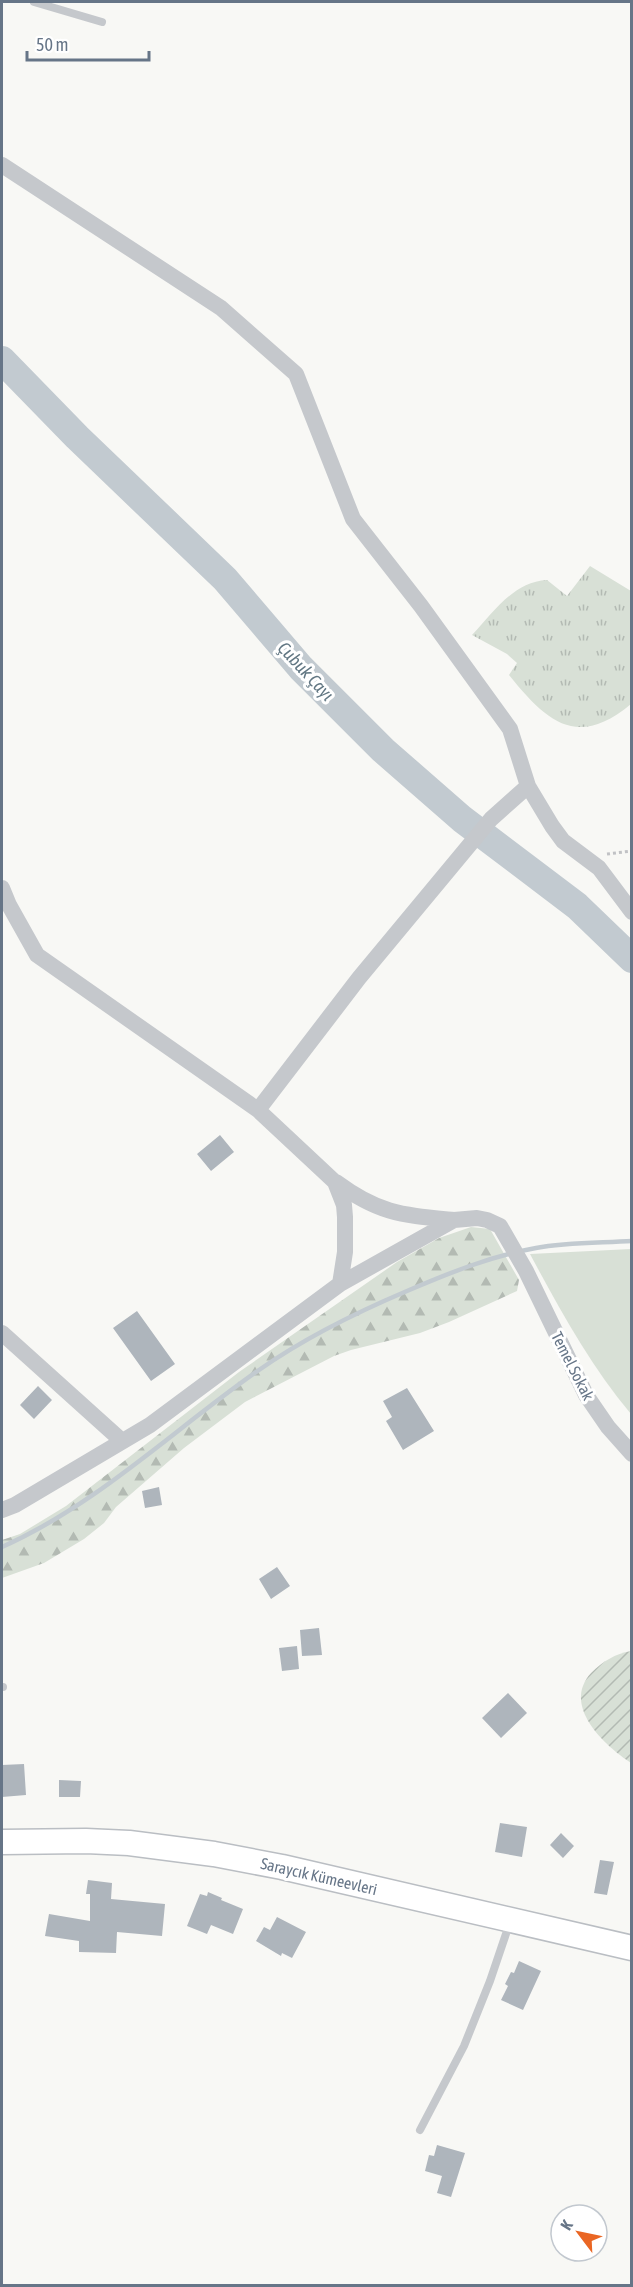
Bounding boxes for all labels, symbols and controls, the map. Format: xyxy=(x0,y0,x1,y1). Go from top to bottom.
scale bar xyxy=(27,24,148,62)
text: 50 m xyxy=(36,34,68,55)
water label: Çubuk Çayı xyxy=(274,637,338,705)
street label: Temel Sokak xyxy=(548,1329,598,1403)
street label: Saraycık Kümeevleri xyxy=(259,1854,379,1899)
north arrow xyxy=(549,2203,609,2263)
text: K xyxy=(557,2217,576,2233)

